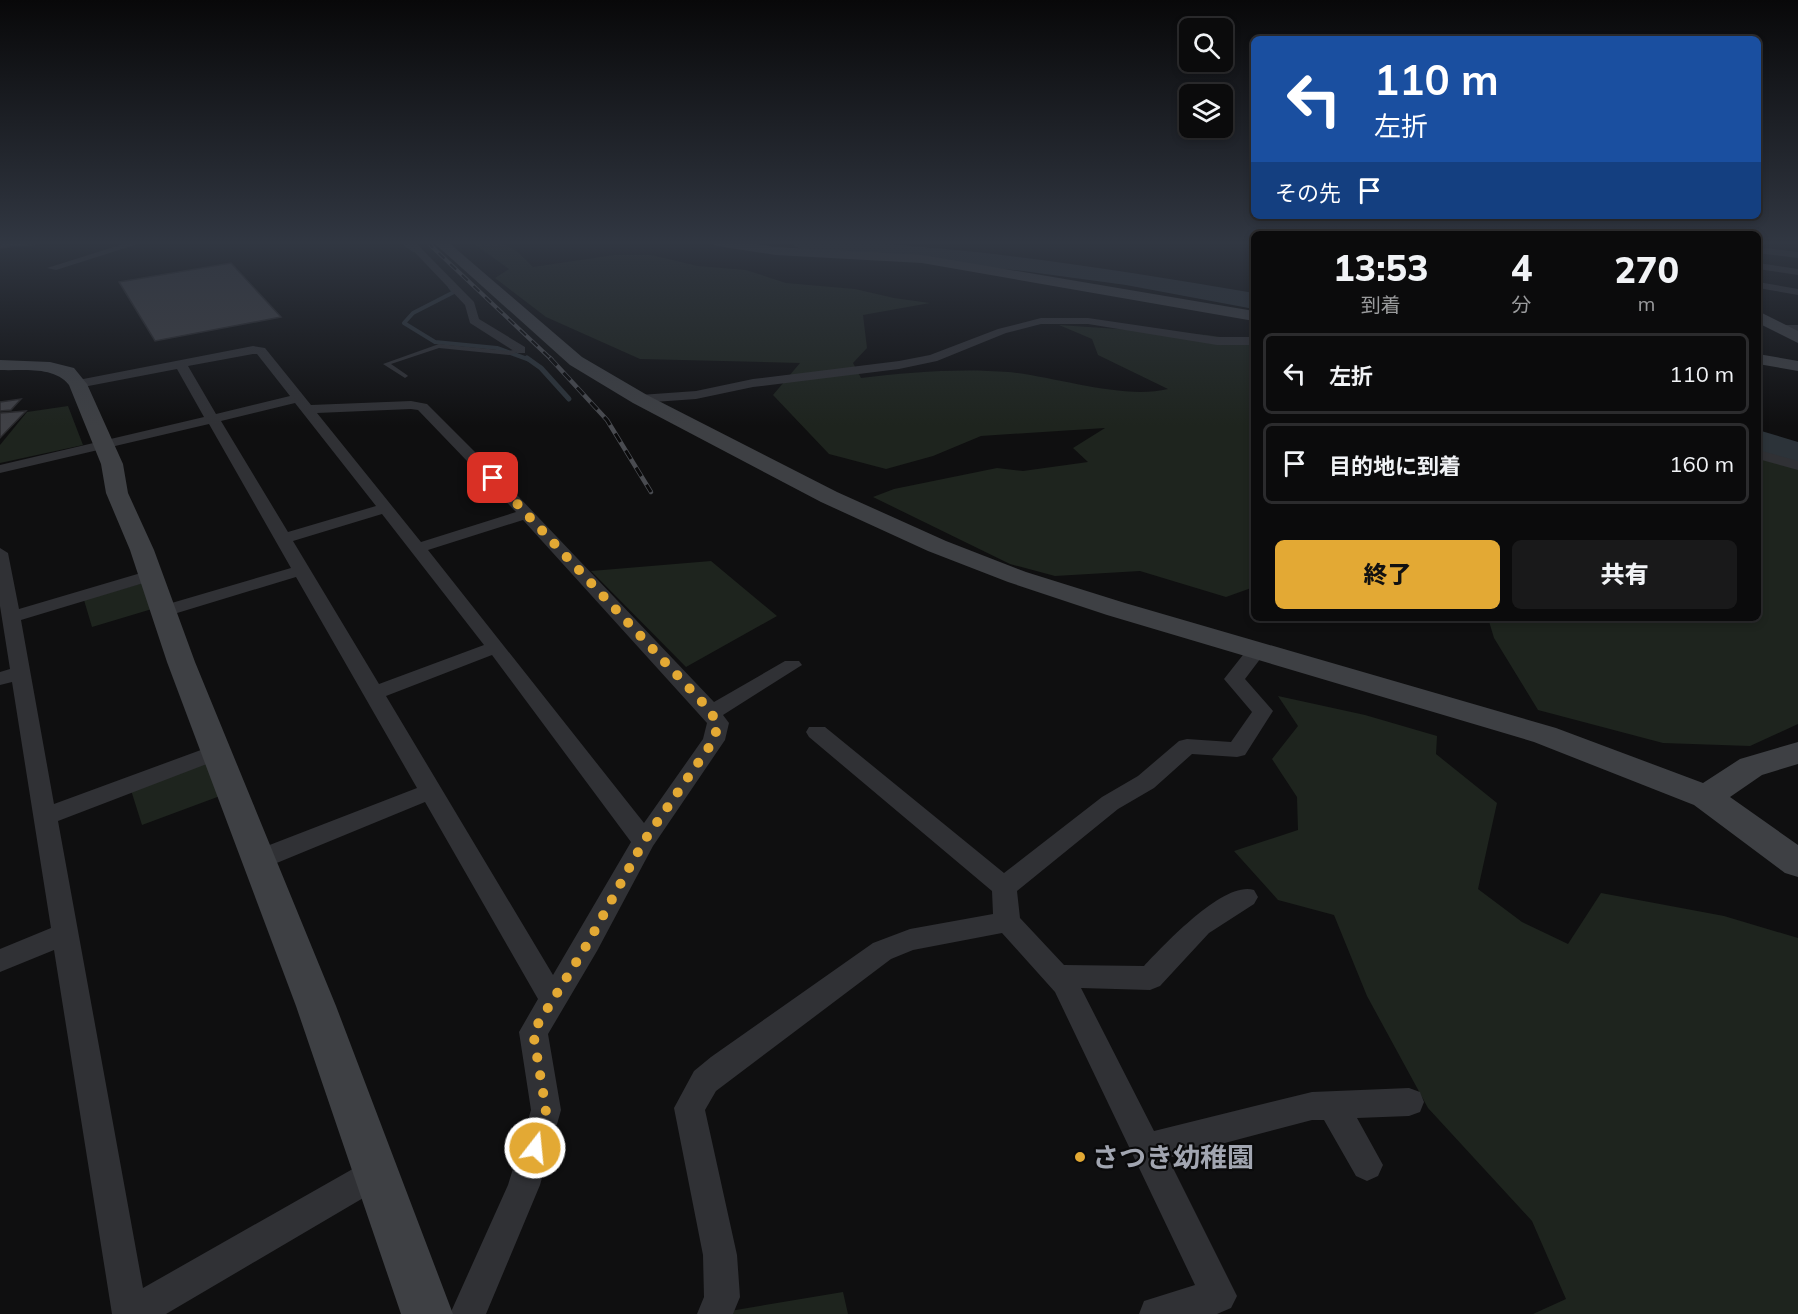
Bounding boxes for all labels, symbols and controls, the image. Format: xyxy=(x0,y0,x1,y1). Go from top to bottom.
map controls xyxy=(1179,18,1233,138)
button: search xyxy=(1179,18,1233,72)
text: 110 m xyxy=(1374,53,1499,106)
icon: left xyxy=(1275,60,1353,138)
button: layers xyxy=(1179,84,1233,138)
text: 左折 xyxy=(1374,109,1428,143)
icon: arrive xyxy=(1353,174,1386,207)
text: その先 xyxy=(1275,179,1341,207)
text: 13:53 xyxy=(1333,245,1429,290)
text: 4 xyxy=(1511,245,1532,290)
text: 270 xyxy=(1614,247,1679,292)
text: m xyxy=(1638,291,1655,316)
text: 到着 xyxy=(1361,292,1401,317)
text: 分 xyxy=(1511,292,1531,317)
icon: left xyxy=(1278,357,1311,390)
text: 110 m xyxy=(1669,360,1734,388)
text: 左折 xyxy=(1329,362,1373,390)
icon: arrive xyxy=(1278,447,1311,480)
text: 160 m xyxy=(1669,450,1734,478)
pin xyxy=(467,452,518,503)
text: 目的地に到着 xyxy=(1329,452,1461,480)
icon: arrive xyxy=(476,461,509,494)
button: 終了 xyxy=(1275,540,1500,609)
button: 共有 xyxy=(1512,540,1737,609)
position arrow xyxy=(503,1116,567,1180)
place label: さつき幼稚園 xyxy=(1092,1140,1254,1174)
marker: さつき幼稚園 xyxy=(1073,1150,1087,1164)

